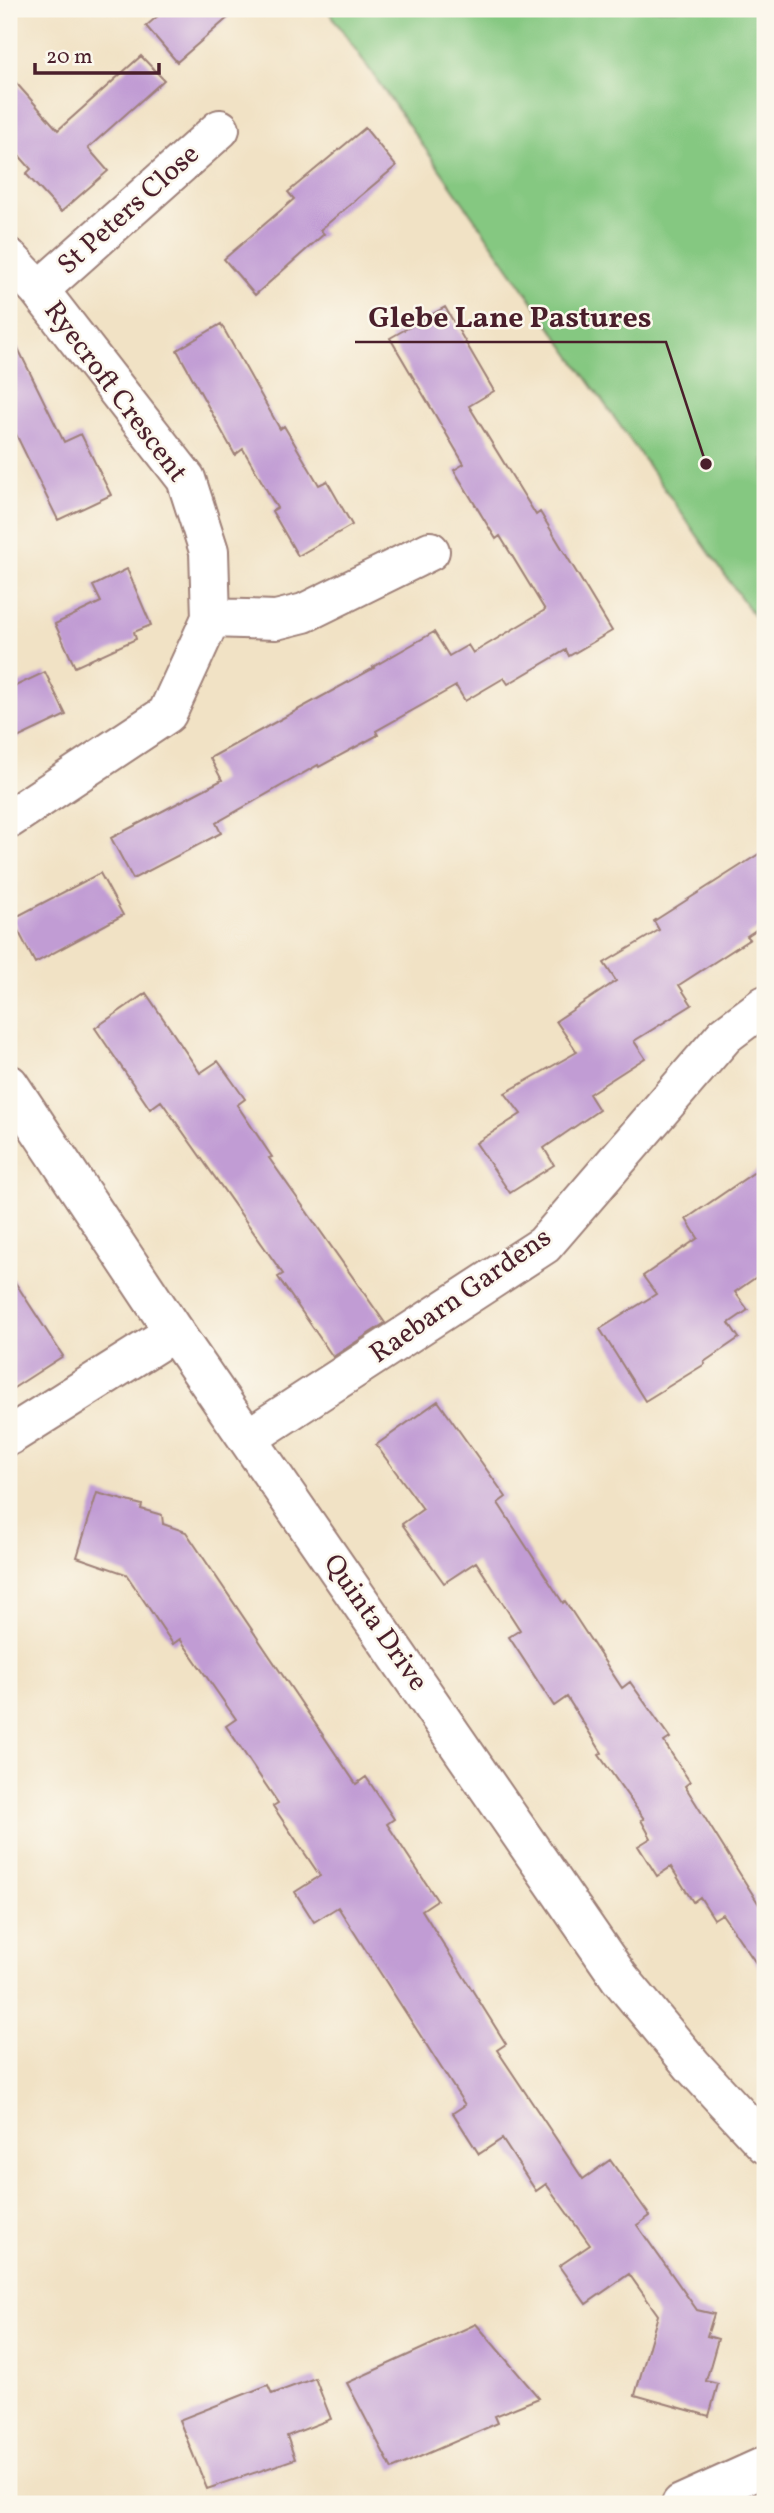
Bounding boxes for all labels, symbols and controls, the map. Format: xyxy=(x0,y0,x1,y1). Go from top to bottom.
scale bar xyxy=(35,32,159,76)
text: 20 m xyxy=(46,43,92,72)
street label: St Peters Close xyxy=(50,136,208,284)
callout: Glebe Lane Pastures xyxy=(355,291,666,342)
street label: Ryecroft Crescent xyxy=(34,293,196,491)
text: Glebe Lane Pastures xyxy=(368,298,652,340)
street label: Raebarn Gardens xyxy=(362,1219,560,1373)
street label: Quinta Drive xyxy=(313,1547,437,1699)

